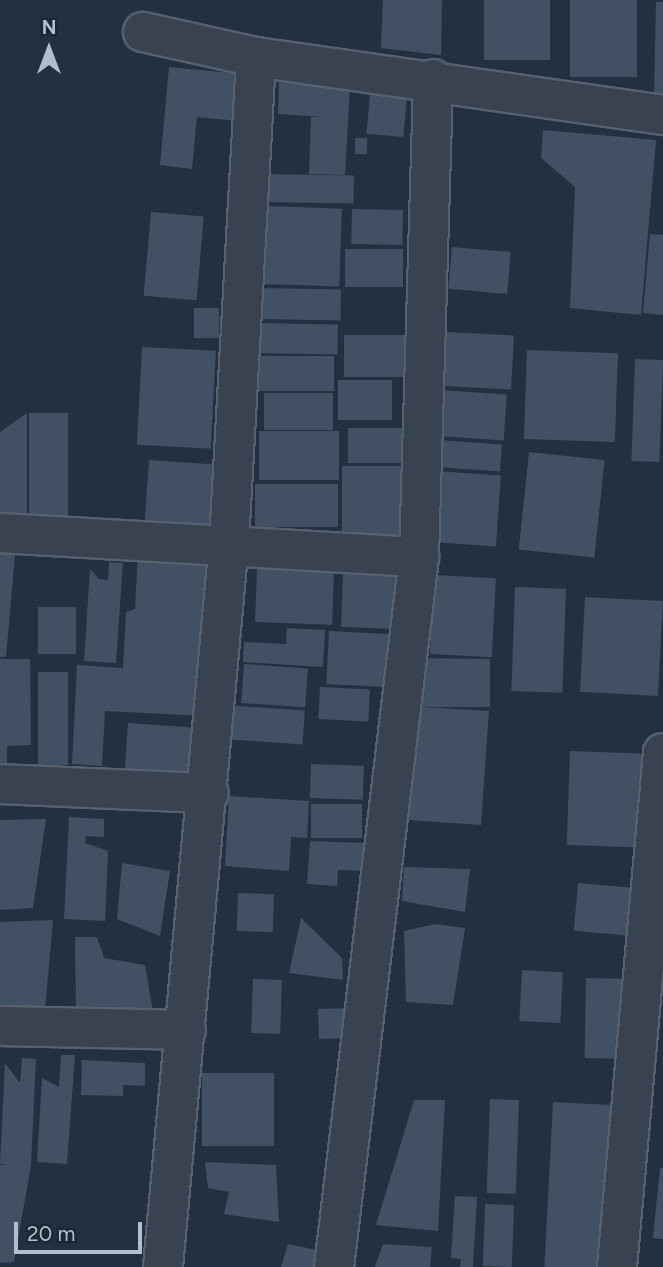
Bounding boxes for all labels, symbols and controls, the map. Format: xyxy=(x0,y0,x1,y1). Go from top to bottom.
north arrow xyxy=(14,14,84,84)
text: N xyxy=(42,16,56,39)
scale bar xyxy=(18,1208,145,1252)
text: 20 m xyxy=(27,1221,75,1246)

